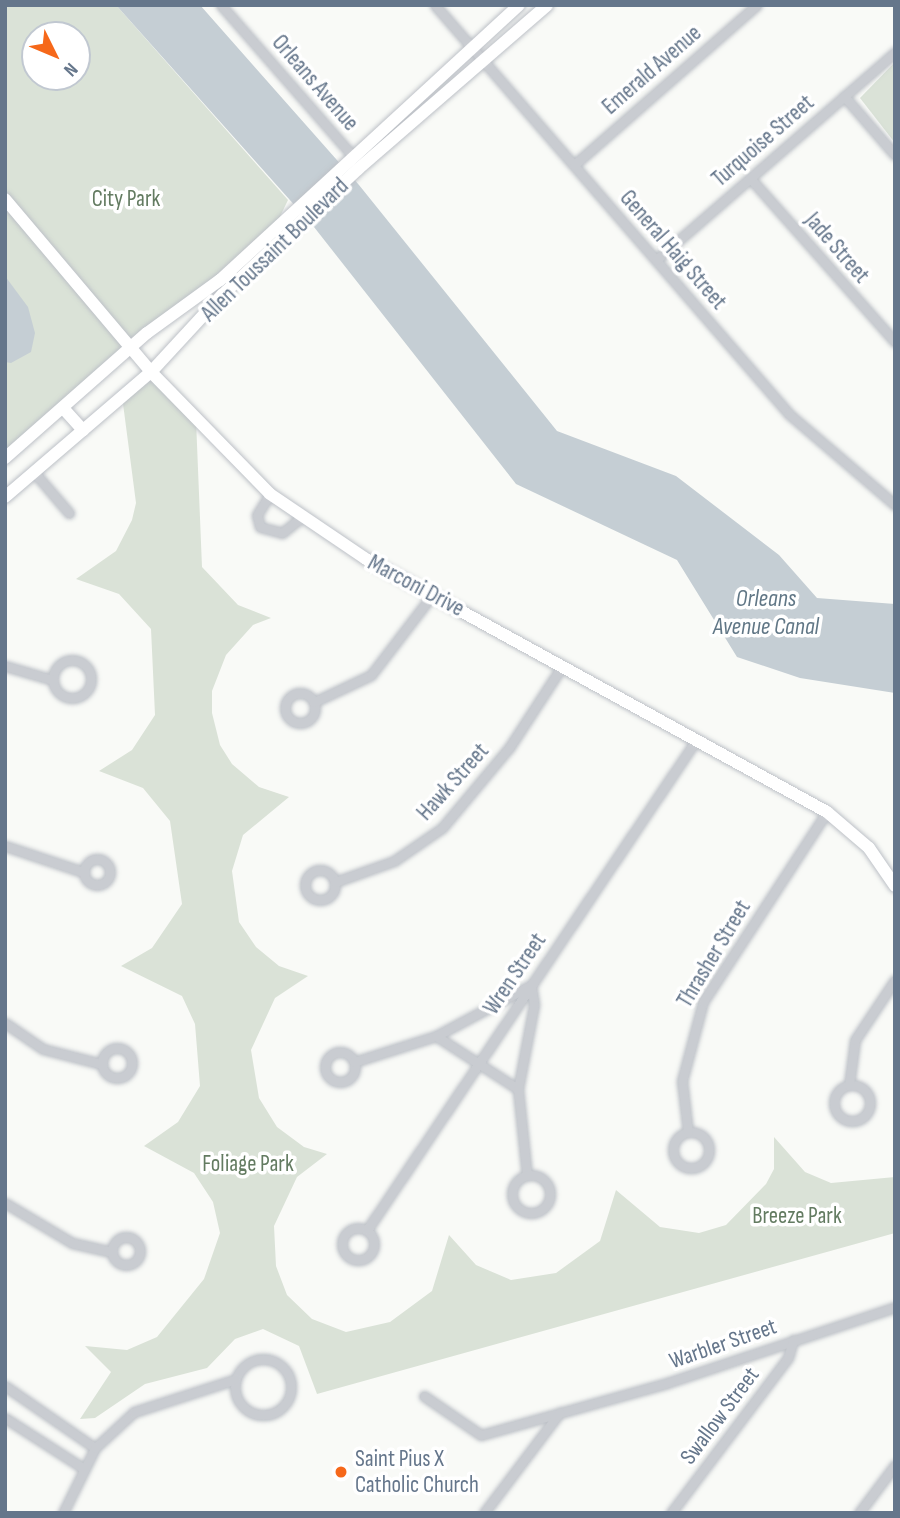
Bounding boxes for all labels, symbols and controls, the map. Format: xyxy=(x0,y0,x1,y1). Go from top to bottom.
street label: Emerald Avenue xyxy=(597,19,707,121)
north arrow xyxy=(21,21,91,91)
street label: Orleans Avenue xyxy=(266,29,364,137)
text: N xyxy=(58,58,82,81)
street label: Turquoise Street xyxy=(706,89,820,193)
street label: Allen Toussaint Boulevard xyxy=(195,173,355,327)
park label: City Park xyxy=(92,185,160,213)
street label: General Haig Street xyxy=(614,185,732,315)
street label: Jade Street xyxy=(799,207,875,289)
street label: Marconi Drive xyxy=(363,549,469,623)
water label: Orleans Avenue Canal xyxy=(713,585,819,641)
street label: Hawk Street xyxy=(411,738,495,826)
street label: Thrasher Street xyxy=(671,895,757,1013)
street label: Wren Street xyxy=(478,928,552,1020)
park label: Foliage Park xyxy=(202,1150,294,1178)
park label: Breeze Park xyxy=(752,1202,842,1230)
street label: Warbler Street xyxy=(666,1313,780,1375)
street label: Swallow Street xyxy=(675,1362,765,1470)
place label: Saint Pius X Catholic Church xyxy=(355,1445,479,1499)
marker: Saint Pius X Catholic Church xyxy=(333,1464,349,1480)

